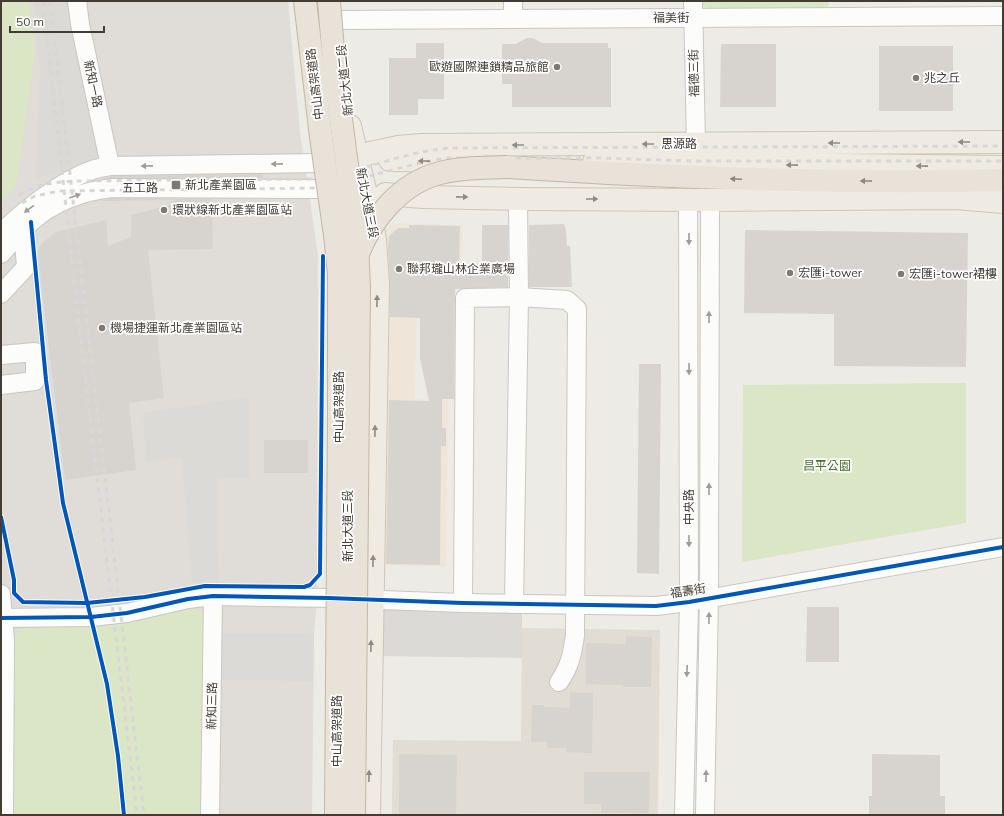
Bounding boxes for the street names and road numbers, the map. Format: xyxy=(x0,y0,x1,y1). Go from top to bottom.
street label: 福美街 xyxy=(653,10,689,25)
street label: 新北大道二段 xyxy=(333,43,356,117)
street label: 中山高架道路 xyxy=(303,47,326,121)
street label: 福德三街 xyxy=(686,49,701,97)
street label: 新知一路 xyxy=(81,59,106,109)
street label: 思源路 xyxy=(661,136,697,151)
street label: 新北大道三段 xyxy=(353,166,382,240)
street label: 五工路 xyxy=(122,180,158,195)
street label: 中山高架道路 xyxy=(331,371,346,443)
street label: 中央路 xyxy=(681,489,696,525)
street label: 新北大道三段 xyxy=(340,490,355,562)
street label: 福壽街 xyxy=(669,580,707,601)
street label: 新知三路 xyxy=(204,682,219,730)
street label: 中山高架道路 xyxy=(329,695,344,767)

